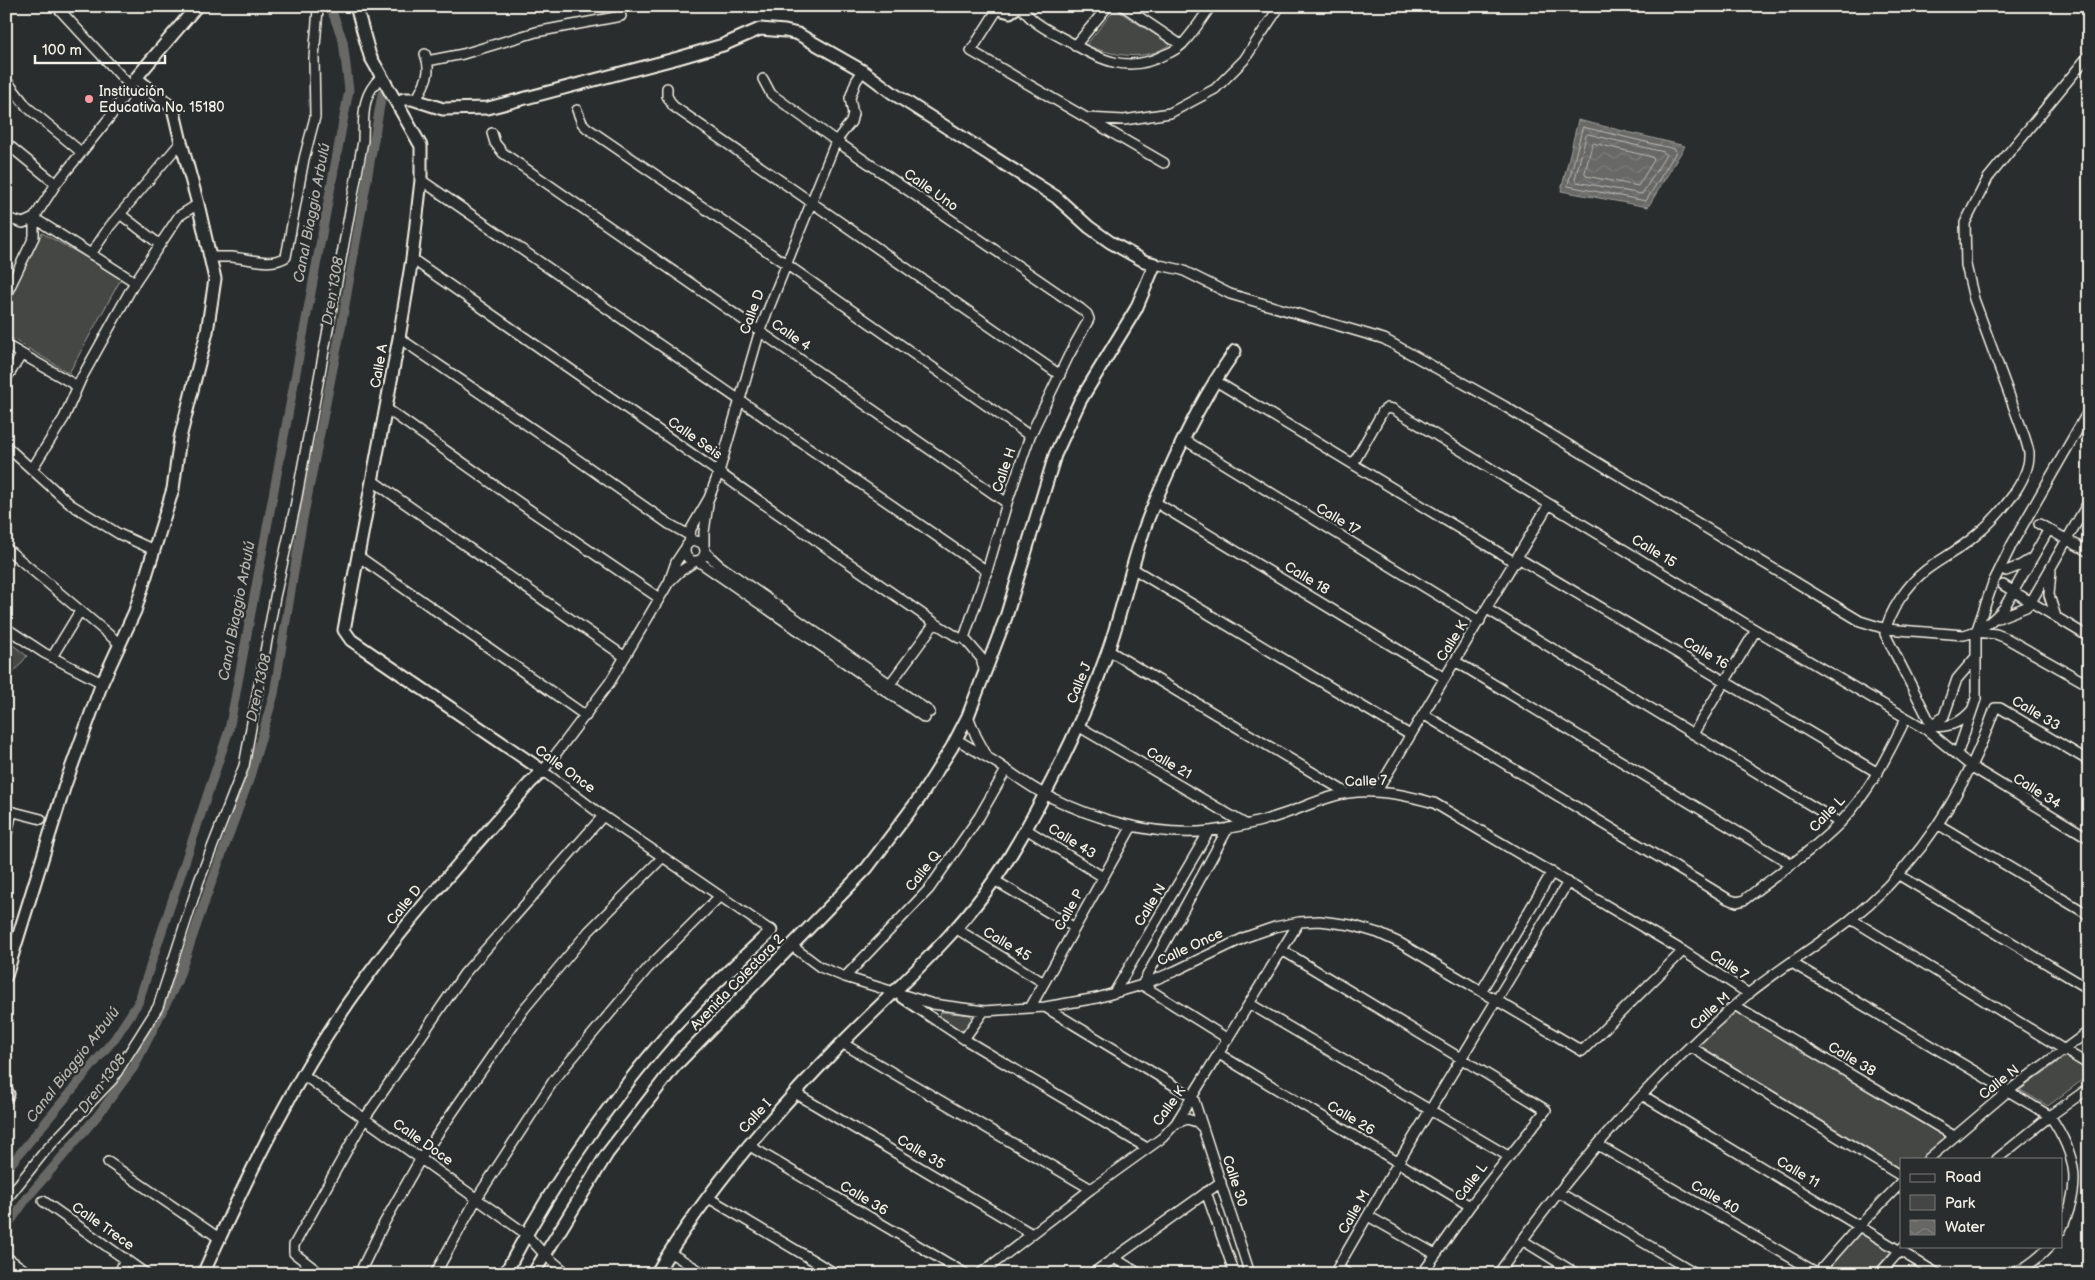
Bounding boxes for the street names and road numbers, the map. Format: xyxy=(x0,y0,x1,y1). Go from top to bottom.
street label: Calle Uno xyxy=(901,165,961,215)
street label: Calle D xyxy=(736,287,768,337)
street label: Calle 4 xyxy=(768,315,815,355)
street label: Calle A xyxy=(367,342,391,389)
street label: Calle Seis xyxy=(664,413,726,463)
street label: Calle H xyxy=(988,445,1020,495)
street label: Calle 17 xyxy=(1313,499,1363,539)
street label: Calle 15 xyxy=(1628,531,1680,571)
street label: Calle 18 xyxy=(1281,558,1333,598)
street label: Calle K xyxy=(1433,617,1472,665)
street label: Calle 16 xyxy=(1680,633,1732,673)
street label: Calle J xyxy=(1063,660,1095,706)
street label: Calle 33 xyxy=(2009,692,2063,734)
street label: Calle Once xyxy=(532,741,598,797)
street label: Calle 21 xyxy=(1143,743,1195,783)
street label: Calle 34 xyxy=(2010,770,2064,813)
street label: Calle 7 xyxy=(1344,772,1388,790)
street label: Calle L xyxy=(1806,792,1848,836)
street label: Calle 43 xyxy=(1045,820,1099,862)
street label: Calle Q xyxy=(902,847,944,895)
street label: Calle N xyxy=(1131,881,1169,929)
street label: Calle D xyxy=(383,882,425,928)
street label: Calle P xyxy=(1051,886,1087,934)
street label: Calle 45 xyxy=(980,923,1034,965)
street label: Calle Once xyxy=(1154,924,1226,970)
street label: Avenida Colectora 2 xyxy=(687,930,788,1034)
street label: Calle 7 xyxy=(1706,946,1752,984)
street label: Calle M xyxy=(1686,989,1734,1033)
street label: Calle 38 xyxy=(1825,1038,1879,1080)
street label: Calle N xyxy=(1975,1061,2023,1103)
street label: Calle K xyxy=(1149,1082,1190,1129)
street label: Calle I xyxy=(735,1095,775,1137)
street label: Calle 26 xyxy=(1324,1097,1378,1139)
street label: Calle Doce xyxy=(390,1115,456,1169)
street label: Calle 35 xyxy=(894,1131,948,1173)
street label: Calle 30 xyxy=(1219,1153,1251,1209)
street label: Calle 11 xyxy=(1773,1153,1823,1191)
street label: Calle L xyxy=(1451,1159,1491,1205)
street label: Calle 40 xyxy=(1688,1176,1742,1218)
street label: Calle 36 xyxy=(837,1177,892,1219)
street label: Calle M xyxy=(1335,1187,1373,1237)
street label: Calle Trece xyxy=(69,1198,137,1254)

